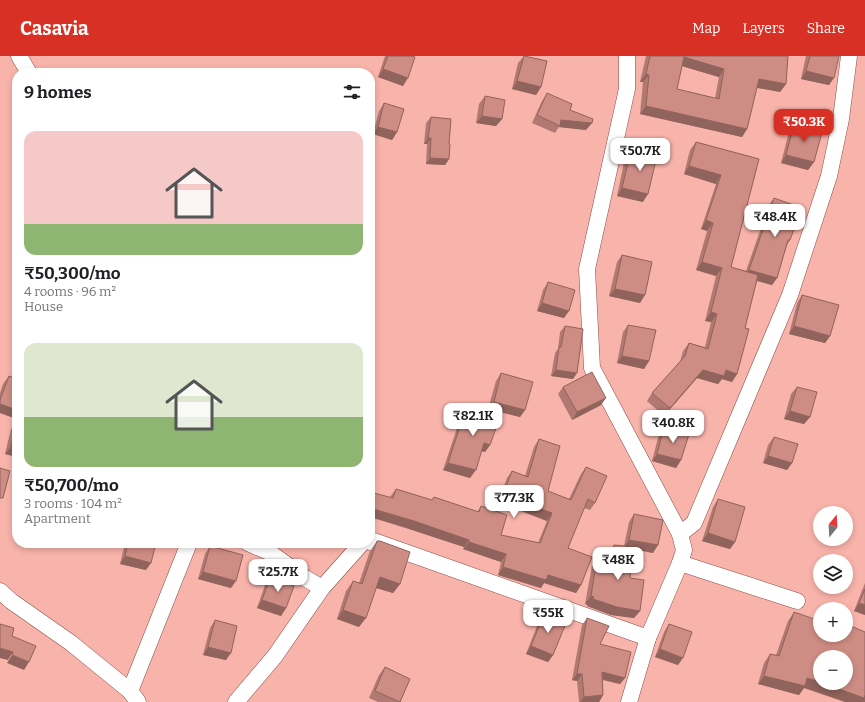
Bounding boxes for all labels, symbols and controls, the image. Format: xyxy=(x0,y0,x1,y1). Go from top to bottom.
text: Casavia xyxy=(20,17,89,40)
text: Map xyxy=(692,20,720,37)
text: Layers xyxy=(742,20,785,37)
text: Share xyxy=(807,20,845,37)
icon: filters xyxy=(341,81,363,103)
text: 9 homes xyxy=(24,82,92,103)
pin: ₹50.3K xyxy=(771,109,837,143)
text: ₹50.3K xyxy=(783,114,825,129)
pin: ₹50.7K xyxy=(607,138,673,172)
text: ₹50.7K xyxy=(619,143,661,158)
icon: home xyxy=(158,157,230,229)
pin: ₹48.4K xyxy=(742,204,808,238)
text: ₹48.4K xyxy=(753,209,797,224)
text: ₹50,300/mo xyxy=(24,263,121,284)
text: 4 rooms · 96 m² xyxy=(24,284,116,299)
text: House xyxy=(24,299,63,314)
icon: home xyxy=(158,369,230,441)
pin: ₹82.1K xyxy=(440,403,506,437)
text: ₹82.1K xyxy=(452,408,494,423)
pin: ₹40.8K xyxy=(640,410,706,444)
text: ₹40.8K xyxy=(651,415,695,430)
text: ₹50,700/mo xyxy=(24,475,119,496)
pin: ₹77.3K xyxy=(481,485,547,519)
text: ₹77.3K xyxy=(494,490,534,505)
text: 3 rooms · 104 m² xyxy=(24,496,122,511)
north arrow xyxy=(813,506,853,546)
map controls xyxy=(813,506,853,690)
text: Apartment xyxy=(24,511,91,526)
pin: ₹48K xyxy=(594,547,642,581)
text: ₹48K xyxy=(602,552,634,567)
button: layers xyxy=(813,554,853,594)
pin: ₹25.7K xyxy=(245,559,311,593)
text: ₹25.7K xyxy=(257,564,299,579)
pin: ₹55K xyxy=(524,600,572,634)
button: + xyxy=(813,602,853,642)
text: ₹55K xyxy=(532,605,564,620)
button: − xyxy=(813,650,853,690)

